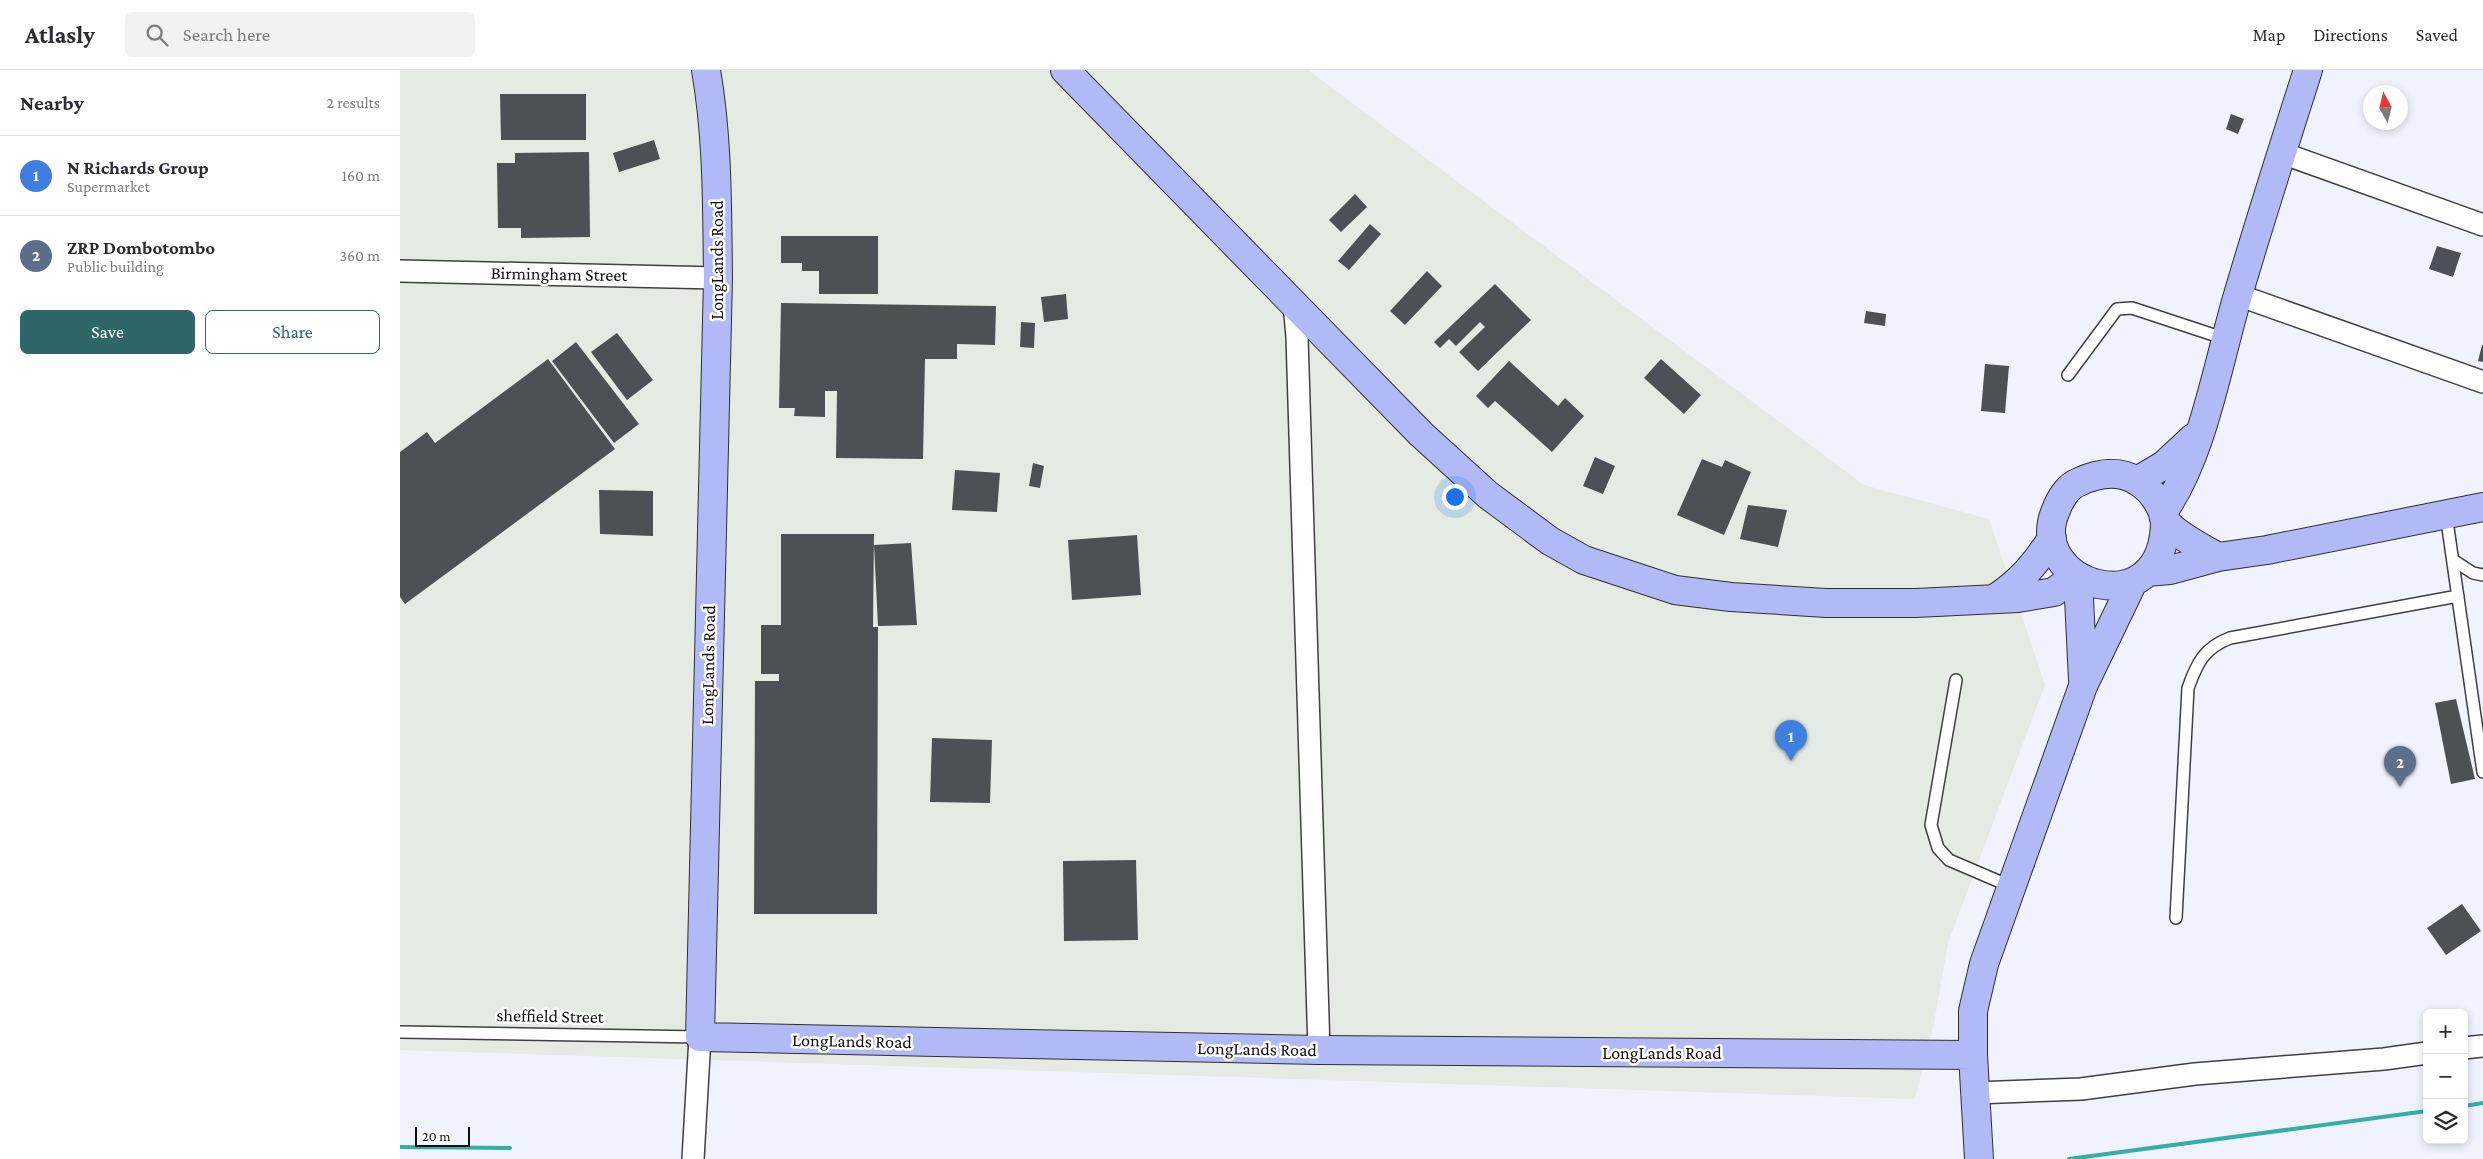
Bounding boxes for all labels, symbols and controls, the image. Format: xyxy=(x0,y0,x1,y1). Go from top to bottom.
search box xyxy=(125,12,475,57)
text: Atlasly xyxy=(25,21,95,48)
icon: search xyxy=(143,21,171,49)
text: Search here xyxy=(183,24,270,45)
text: Map xyxy=(2253,25,2285,45)
text: Directions xyxy=(2313,25,2388,45)
text: Saved xyxy=(2416,25,2458,45)
north arrow xyxy=(2363,85,2408,130)
text: Nearby xyxy=(20,91,84,115)
text: 2 results xyxy=(327,94,380,111)
text: N Richards Group xyxy=(67,157,209,178)
text: 1 xyxy=(33,167,39,184)
text: 160 m xyxy=(342,167,380,184)
text: Supermarket xyxy=(67,178,150,195)
street label: LongLands Road xyxy=(707,200,727,320)
text: ZRP Dombotombo xyxy=(67,237,215,258)
text: 2 xyxy=(32,247,40,264)
text: 360 m xyxy=(339,247,380,264)
text: Public building xyxy=(67,258,164,275)
street label: Birmingham Street xyxy=(491,263,628,285)
button: Save xyxy=(20,310,195,354)
button: Share xyxy=(205,310,380,354)
your location xyxy=(1442,484,1468,510)
street label: LongLands Road xyxy=(697,604,719,725)
pin: 1 xyxy=(1775,720,1807,761)
pin: 2 xyxy=(2384,746,2416,787)
street label: sheffield Street xyxy=(496,1005,605,1027)
map controls xyxy=(2423,1009,2468,1144)
button: + xyxy=(2423,1009,2468,1054)
street label: LongLands Road xyxy=(792,1030,913,1052)
street label: LongLands Road xyxy=(1197,1038,1318,1060)
street label: LongLands Road xyxy=(1602,1043,1722,1063)
button: − xyxy=(2423,1054,2468,1099)
button: layers xyxy=(2423,1099,2468,1144)
scale bar xyxy=(415,1124,470,1147)
text: 20 m xyxy=(422,1128,450,1144)

